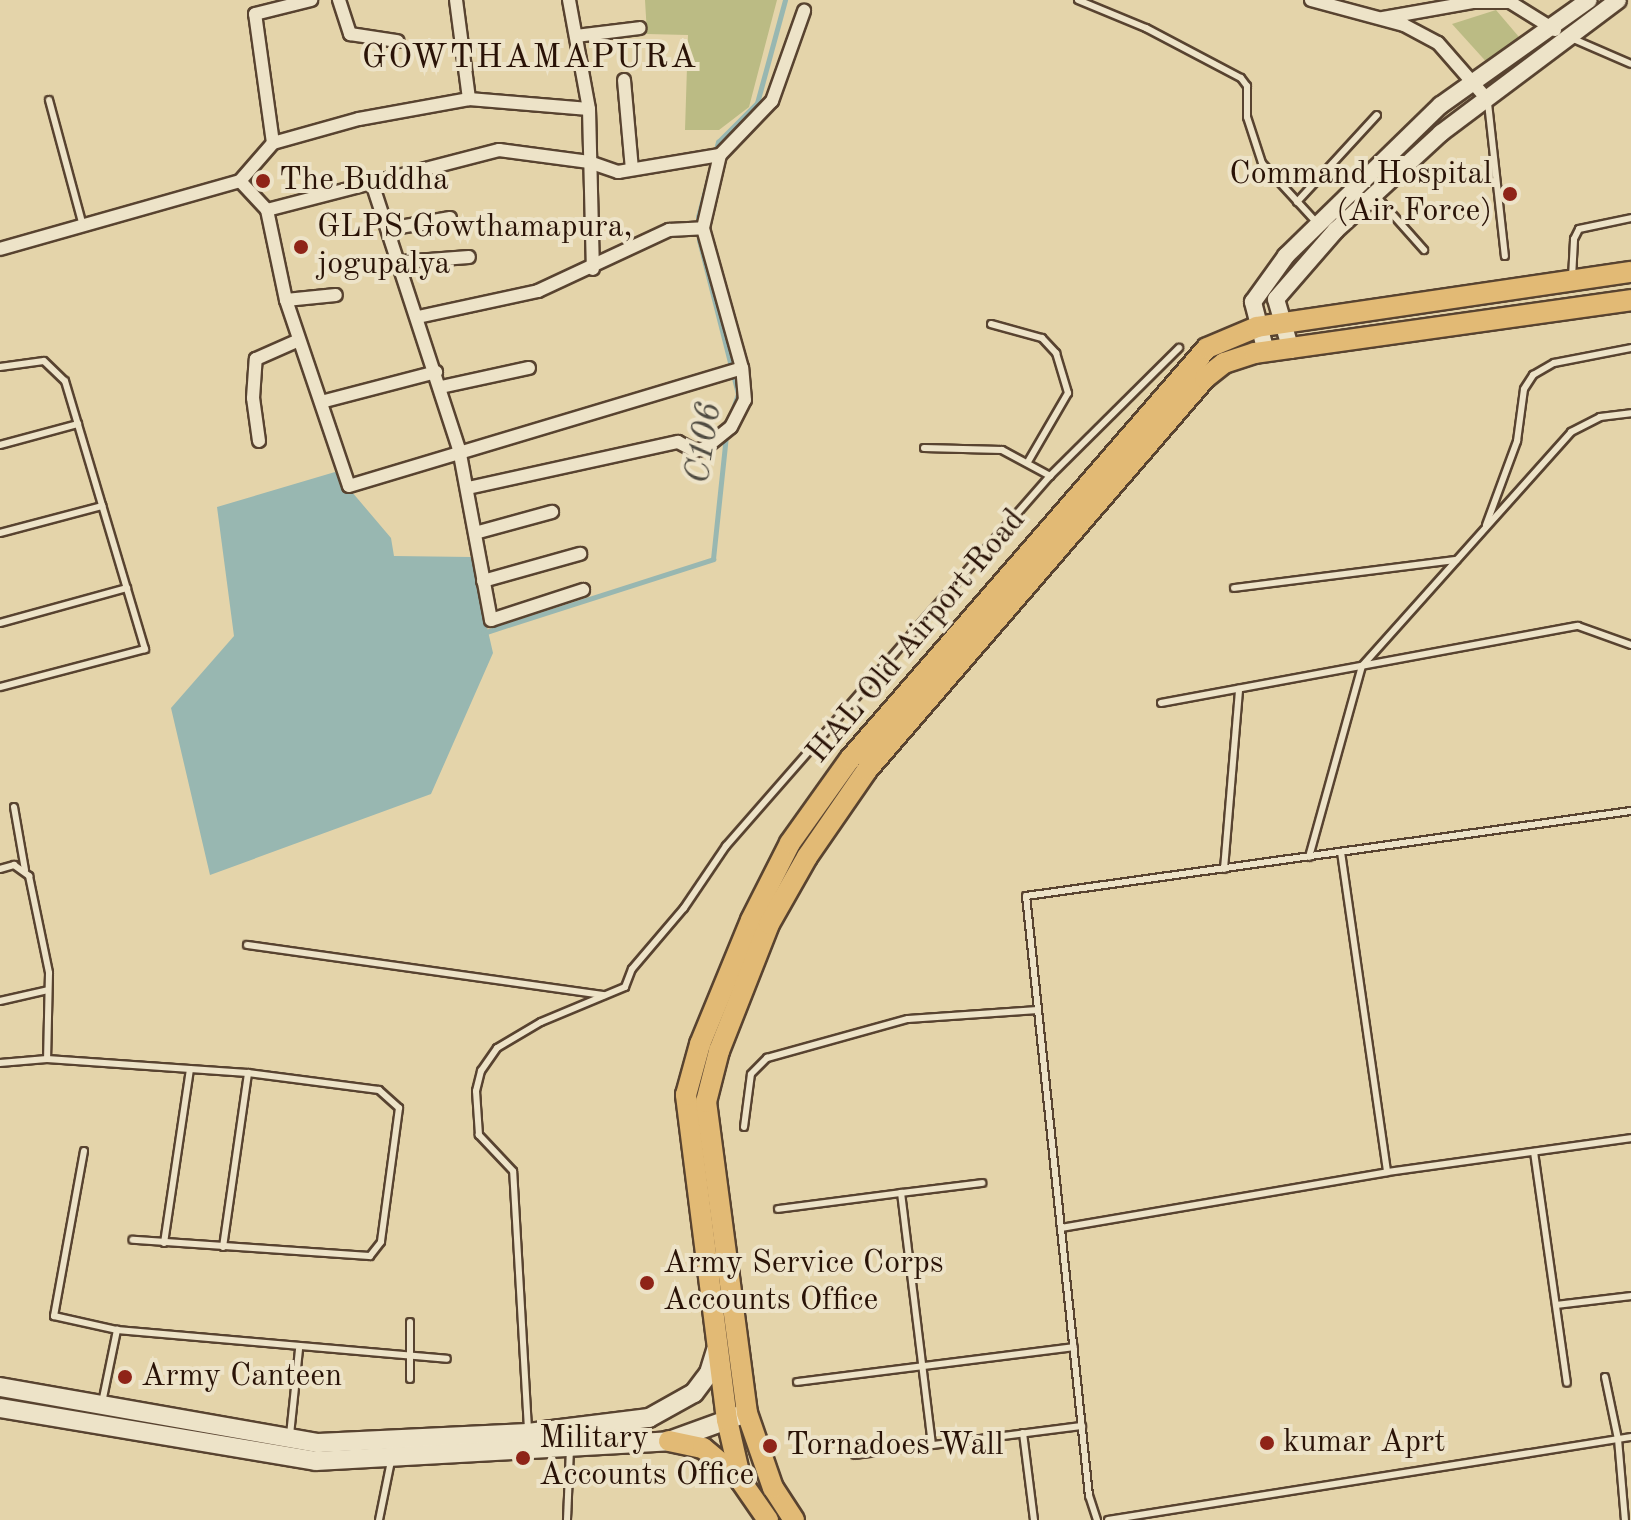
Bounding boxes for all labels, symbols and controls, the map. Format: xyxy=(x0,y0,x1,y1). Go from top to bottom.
district label: GOWTHAMAPURA xyxy=(362,39,698,79)
place label: Command Hospital (Air Force) xyxy=(1229,157,1492,232)
place label: The Buddha xyxy=(279,162,449,200)
marker: The Buddha xyxy=(254,172,272,190)
marker: Command Hospital (Air Force) xyxy=(1499,183,1521,205)
place label: GLPS Gowthamapura, jogupalya xyxy=(317,210,632,285)
marker: GLPS Gowthamapura, jogupalya xyxy=(292,238,310,256)
water label: C106 xyxy=(678,399,732,487)
street label: HAL Old Airport Road xyxy=(799,502,1035,772)
place label: Army Service Corps Accounts Office xyxy=(663,1246,944,1321)
marker: Army Service Corps Accounts Office xyxy=(638,1274,656,1292)
place label: Army Canteen xyxy=(141,1358,342,1396)
marker: Army Canteen xyxy=(116,1368,134,1386)
place label: Military Accounts Office xyxy=(539,1421,754,1496)
place label: kumar Aprt xyxy=(1283,1424,1445,1462)
place label: Tornadoes Wall xyxy=(786,1427,1004,1465)
marker: kumar Aprt xyxy=(1258,1434,1276,1452)
marker: Tornadoes Wall xyxy=(761,1437,779,1455)
marker: Military Accounts Office xyxy=(514,1449,532,1467)

